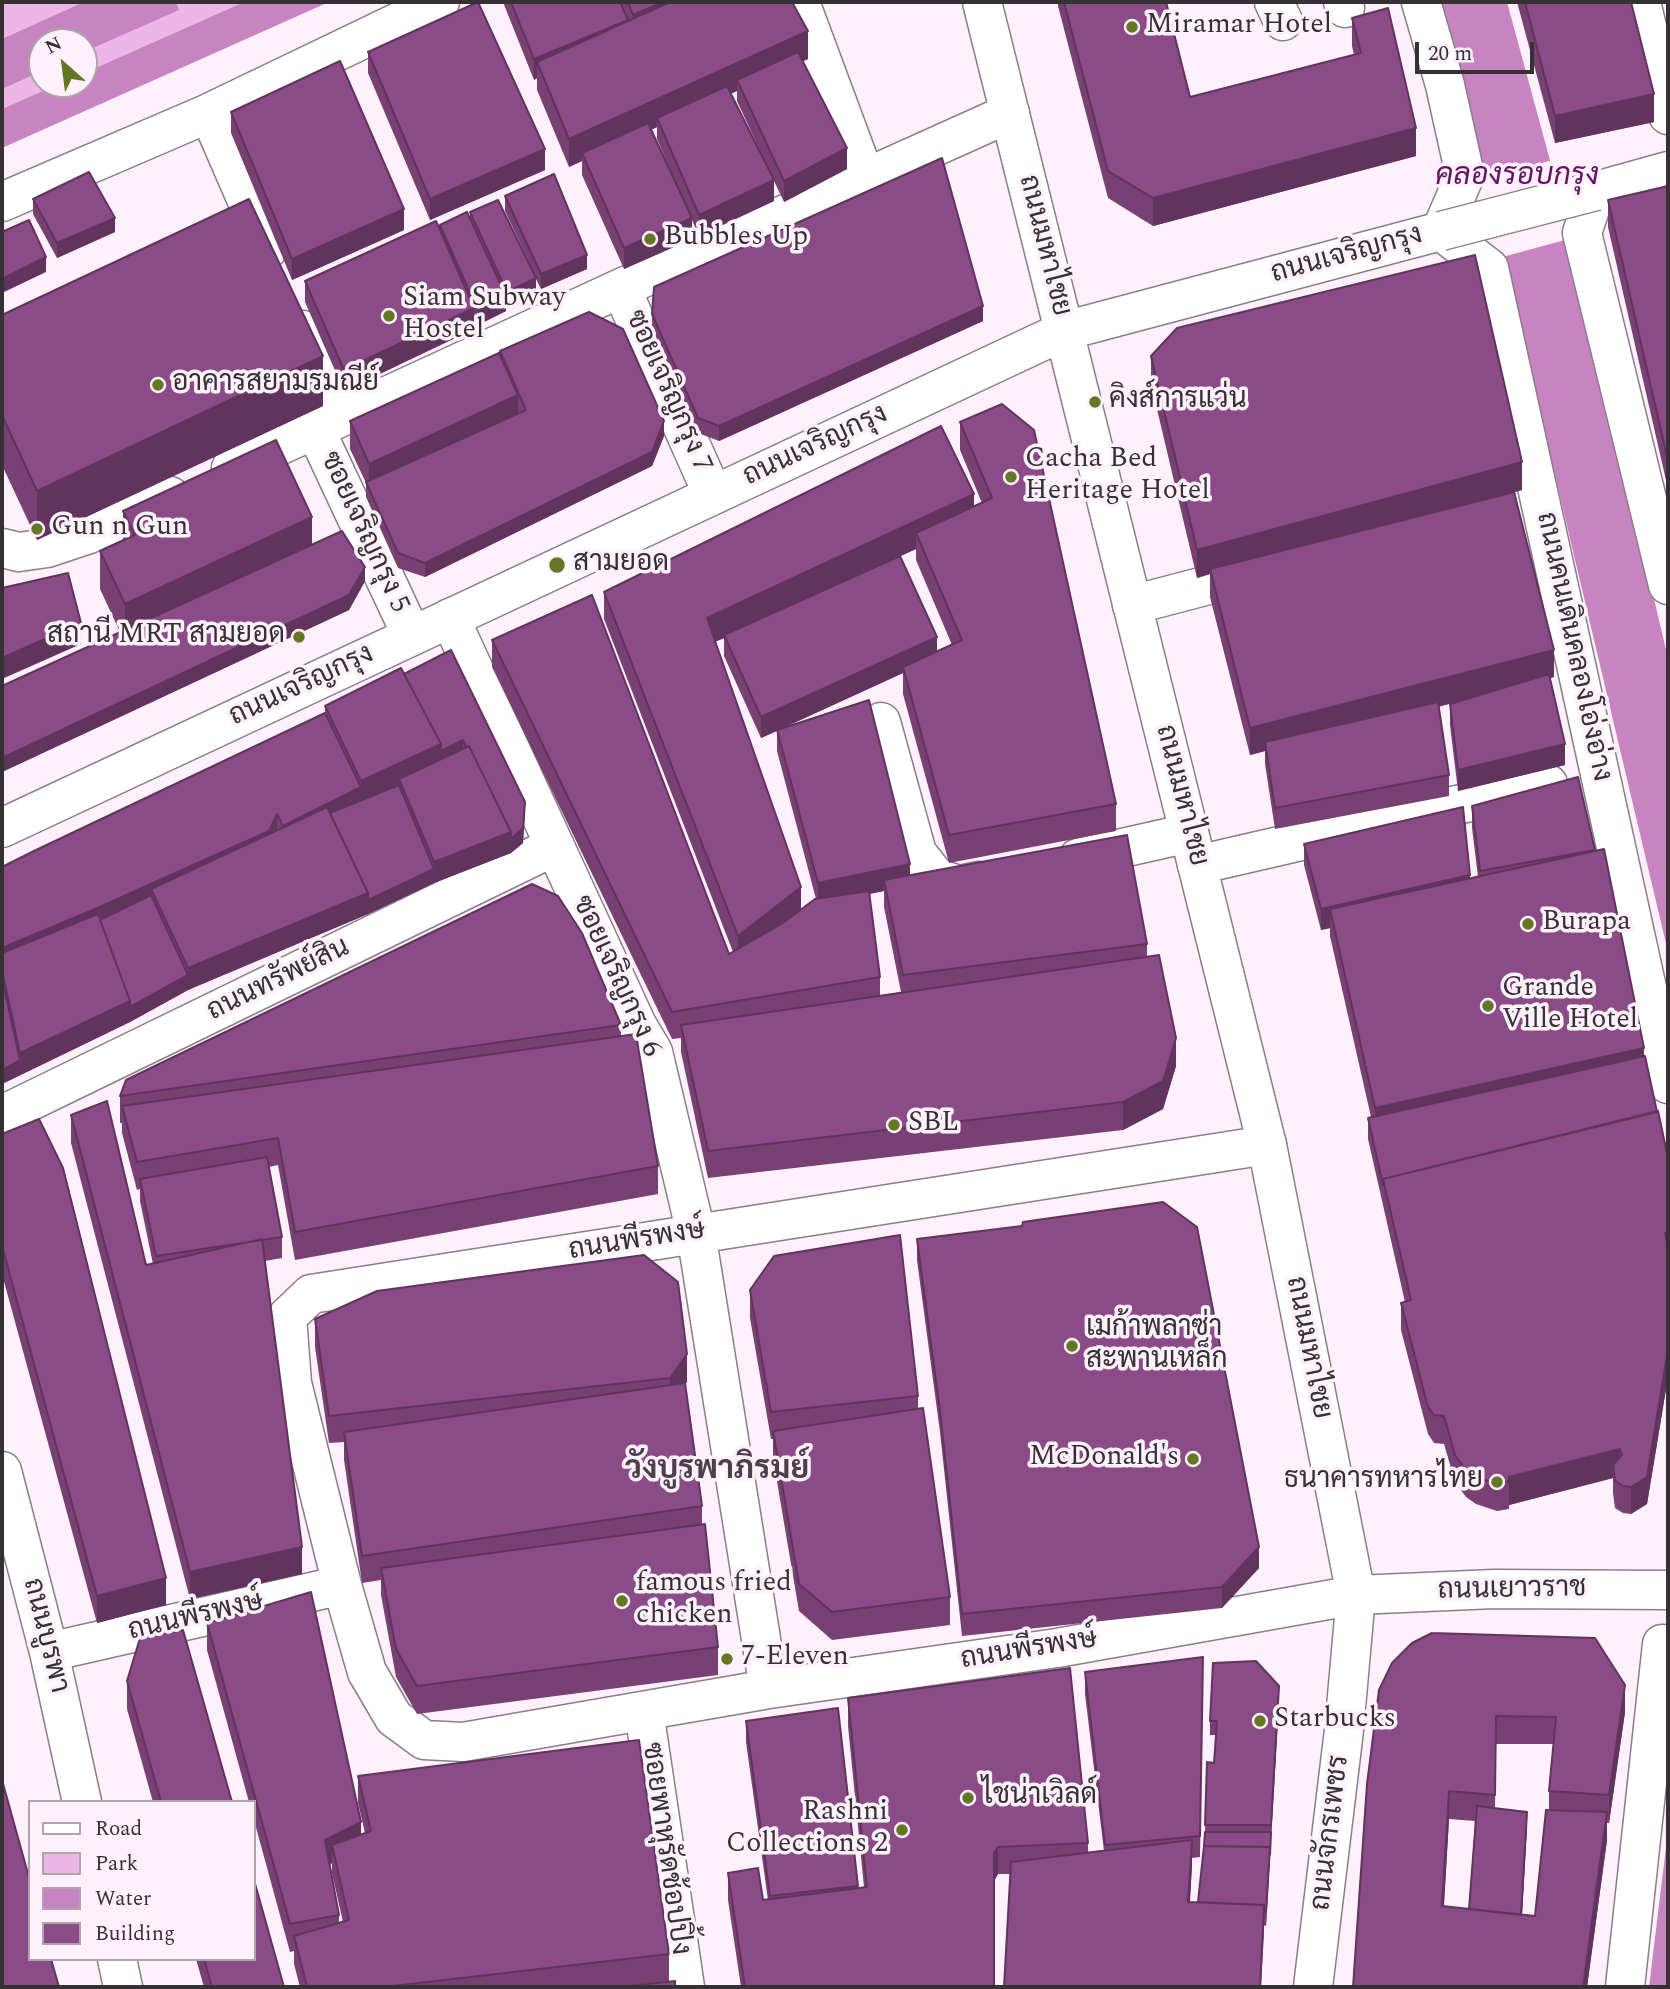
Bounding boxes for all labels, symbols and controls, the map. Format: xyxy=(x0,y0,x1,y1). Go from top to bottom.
place label: Miramar Hotel xyxy=(1146,10,1332,44)
marker: Miramar Hotel xyxy=(1124,19,1140,35)
north arrow xyxy=(28,28,98,98)
scale bar xyxy=(1418,28,1537,72)
text: N xyxy=(40,29,67,62)
text: 20 m xyxy=(1428,38,1472,70)
water label: คลองรอบกรุง xyxy=(1435,160,1599,196)
street label: ถนนมหาไชย xyxy=(1009,172,1077,320)
street label: ถนนเจริญกรุง xyxy=(1268,220,1426,292)
place label: Bubbles Up xyxy=(664,222,808,256)
marker: Bubbles Up xyxy=(642,231,658,247)
place label: Siam Subway Hostel xyxy=(403,283,566,349)
street label: ซอยเจริญกรุง 7 xyxy=(616,306,718,478)
marker: Siam Subway Hostel xyxy=(381,308,397,324)
place label: อาคารสยามรมณีย์ xyxy=(172,368,379,402)
marker: อาคารสยามรมณีย์ xyxy=(150,377,166,393)
place label: คิงส์การแว่น xyxy=(1109,385,1246,419)
marker: คิงส์การแว่น xyxy=(1087,394,1103,410)
street label: ถนนเจริญกรุง xyxy=(738,399,894,495)
place label: Cacha Bed Heritage Hotel xyxy=(1025,444,1210,510)
street label: ซอยเจริญกรุง 5 xyxy=(311,447,415,619)
marker: Cacha Bed Heritage Hotel xyxy=(1003,469,1019,485)
street label: ถนนคนเดินคลองโอ่งอ่าง xyxy=(1527,509,1617,785)
place label: Gun n Gun xyxy=(51,512,188,546)
marker: Gun n Gun xyxy=(29,521,45,537)
place label: สามยอด xyxy=(573,548,669,582)
marker: สามยอด xyxy=(547,555,567,575)
place label: สถานี MRT สามยอด xyxy=(47,620,285,654)
marker: สถานี MRT สามยอด xyxy=(291,629,307,645)
street label: ถนนเจริญกรุง xyxy=(224,639,380,735)
street label: ถนนมหาไชย xyxy=(1146,722,1214,870)
street label: ซอยเจริญกรุง 6 xyxy=(563,891,667,1063)
place label: Burapa xyxy=(1542,907,1631,941)
marker: Burapa xyxy=(1520,916,1536,932)
street label: ถนนทรัพย์สิน xyxy=(202,932,356,1030)
place label: Grande Ville Hotel xyxy=(1502,973,1638,1039)
marker: Grande Ville Hotel xyxy=(1480,998,1496,1014)
place label: SBL xyxy=(908,1108,959,1142)
marker: SBL xyxy=(886,1117,902,1133)
street label: ถนนพีรพงษ์ xyxy=(566,1215,708,1269)
street label: ถนนมหาไชย xyxy=(1277,1274,1337,1422)
place label: เมก้าพลาซ่า สะพานเหล็ก xyxy=(1086,1313,1228,1379)
marker: เมก้าพลาซ่า สะพานเหล็ก xyxy=(1064,1338,1080,1354)
place label: McDonald's xyxy=(1029,1442,1179,1476)
marker: McDonald's xyxy=(1185,1451,1201,1467)
district label: วังบูรพาภิรมย์ xyxy=(625,1453,809,1491)
place label: ธนาคารทหารไทย xyxy=(1284,1465,1483,1499)
marker: ธนาคารทหารไทย xyxy=(1489,1474,1505,1490)
place label: famous fried chicken xyxy=(636,1568,792,1634)
street label: ถนนเยาวราช xyxy=(1437,1573,1587,1609)
street label: ถนนบูรพา xyxy=(14,1575,74,1697)
street label: ถนนพีรพงษ์ xyxy=(125,1586,267,1650)
marker: famous fried chicken xyxy=(614,1593,630,1609)
street label: ถนนพีรพงษ์ xyxy=(958,1624,1100,1678)
place label: 7-Eleven xyxy=(741,1642,849,1676)
marker: 7-Eleven xyxy=(719,1651,735,1667)
place label: Starbucks xyxy=(1274,1704,1396,1738)
marker: Starbucks xyxy=(1252,1713,1268,1729)
street label: ซอยพาหุรัดช้อปปิ้ง xyxy=(632,1741,696,1957)
street label: ถนนจักรเพชร xyxy=(1306,1753,1358,1913)
place label: ไชน่าเวิลด์ xyxy=(982,1781,1097,1815)
marker: ไชน่าเวิลด์ xyxy=(960,1790,976,1806)
place label: Rashni Collections 2 xyxy=(726,1797,888,1863)
legend xyxy=(28,1800,256,1961)
text: Road xyxy=(95,1813,142,1845)
marker: Rashni Collections 2 xyxy=(894,1822,910,1838)
text: Park xyxy=(95,1848,138,1880)
text: Water xyxy=(95,1883,151,1915)
text: Building xyxy=(95,1918,175,1950)

